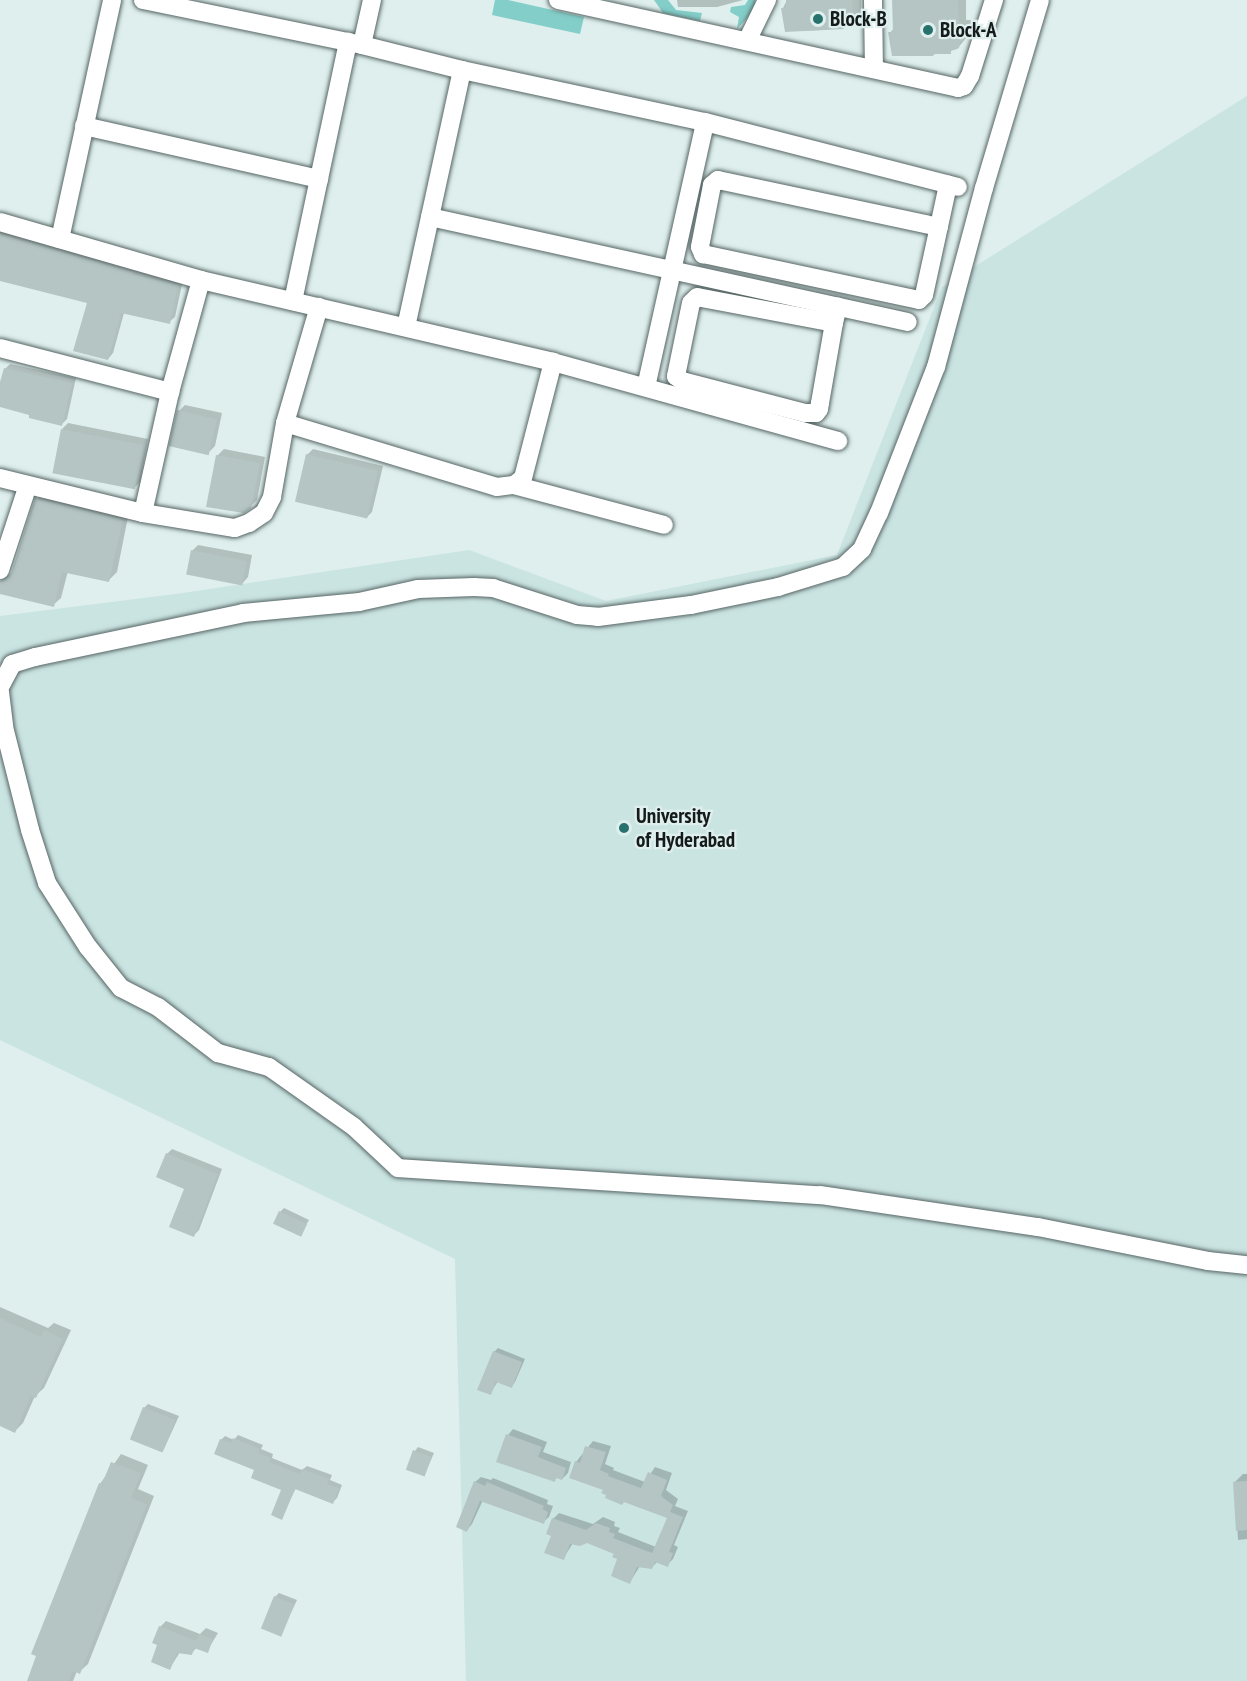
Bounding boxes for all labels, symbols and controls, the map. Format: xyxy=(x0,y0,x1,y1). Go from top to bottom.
place label: Block-B xyxy=(830,6,887,32)
marker: Block-B xyxy=(811,12,825,26)
place label: Block-A xyxy=(940,17,996,43)
marker: Block-A xyxy=(921,23,935,37)
place label: University of Hyderabad xyxy=(636,803,735,853)
marker: University of Hyderabad xyxy=(617,821,631,835)

